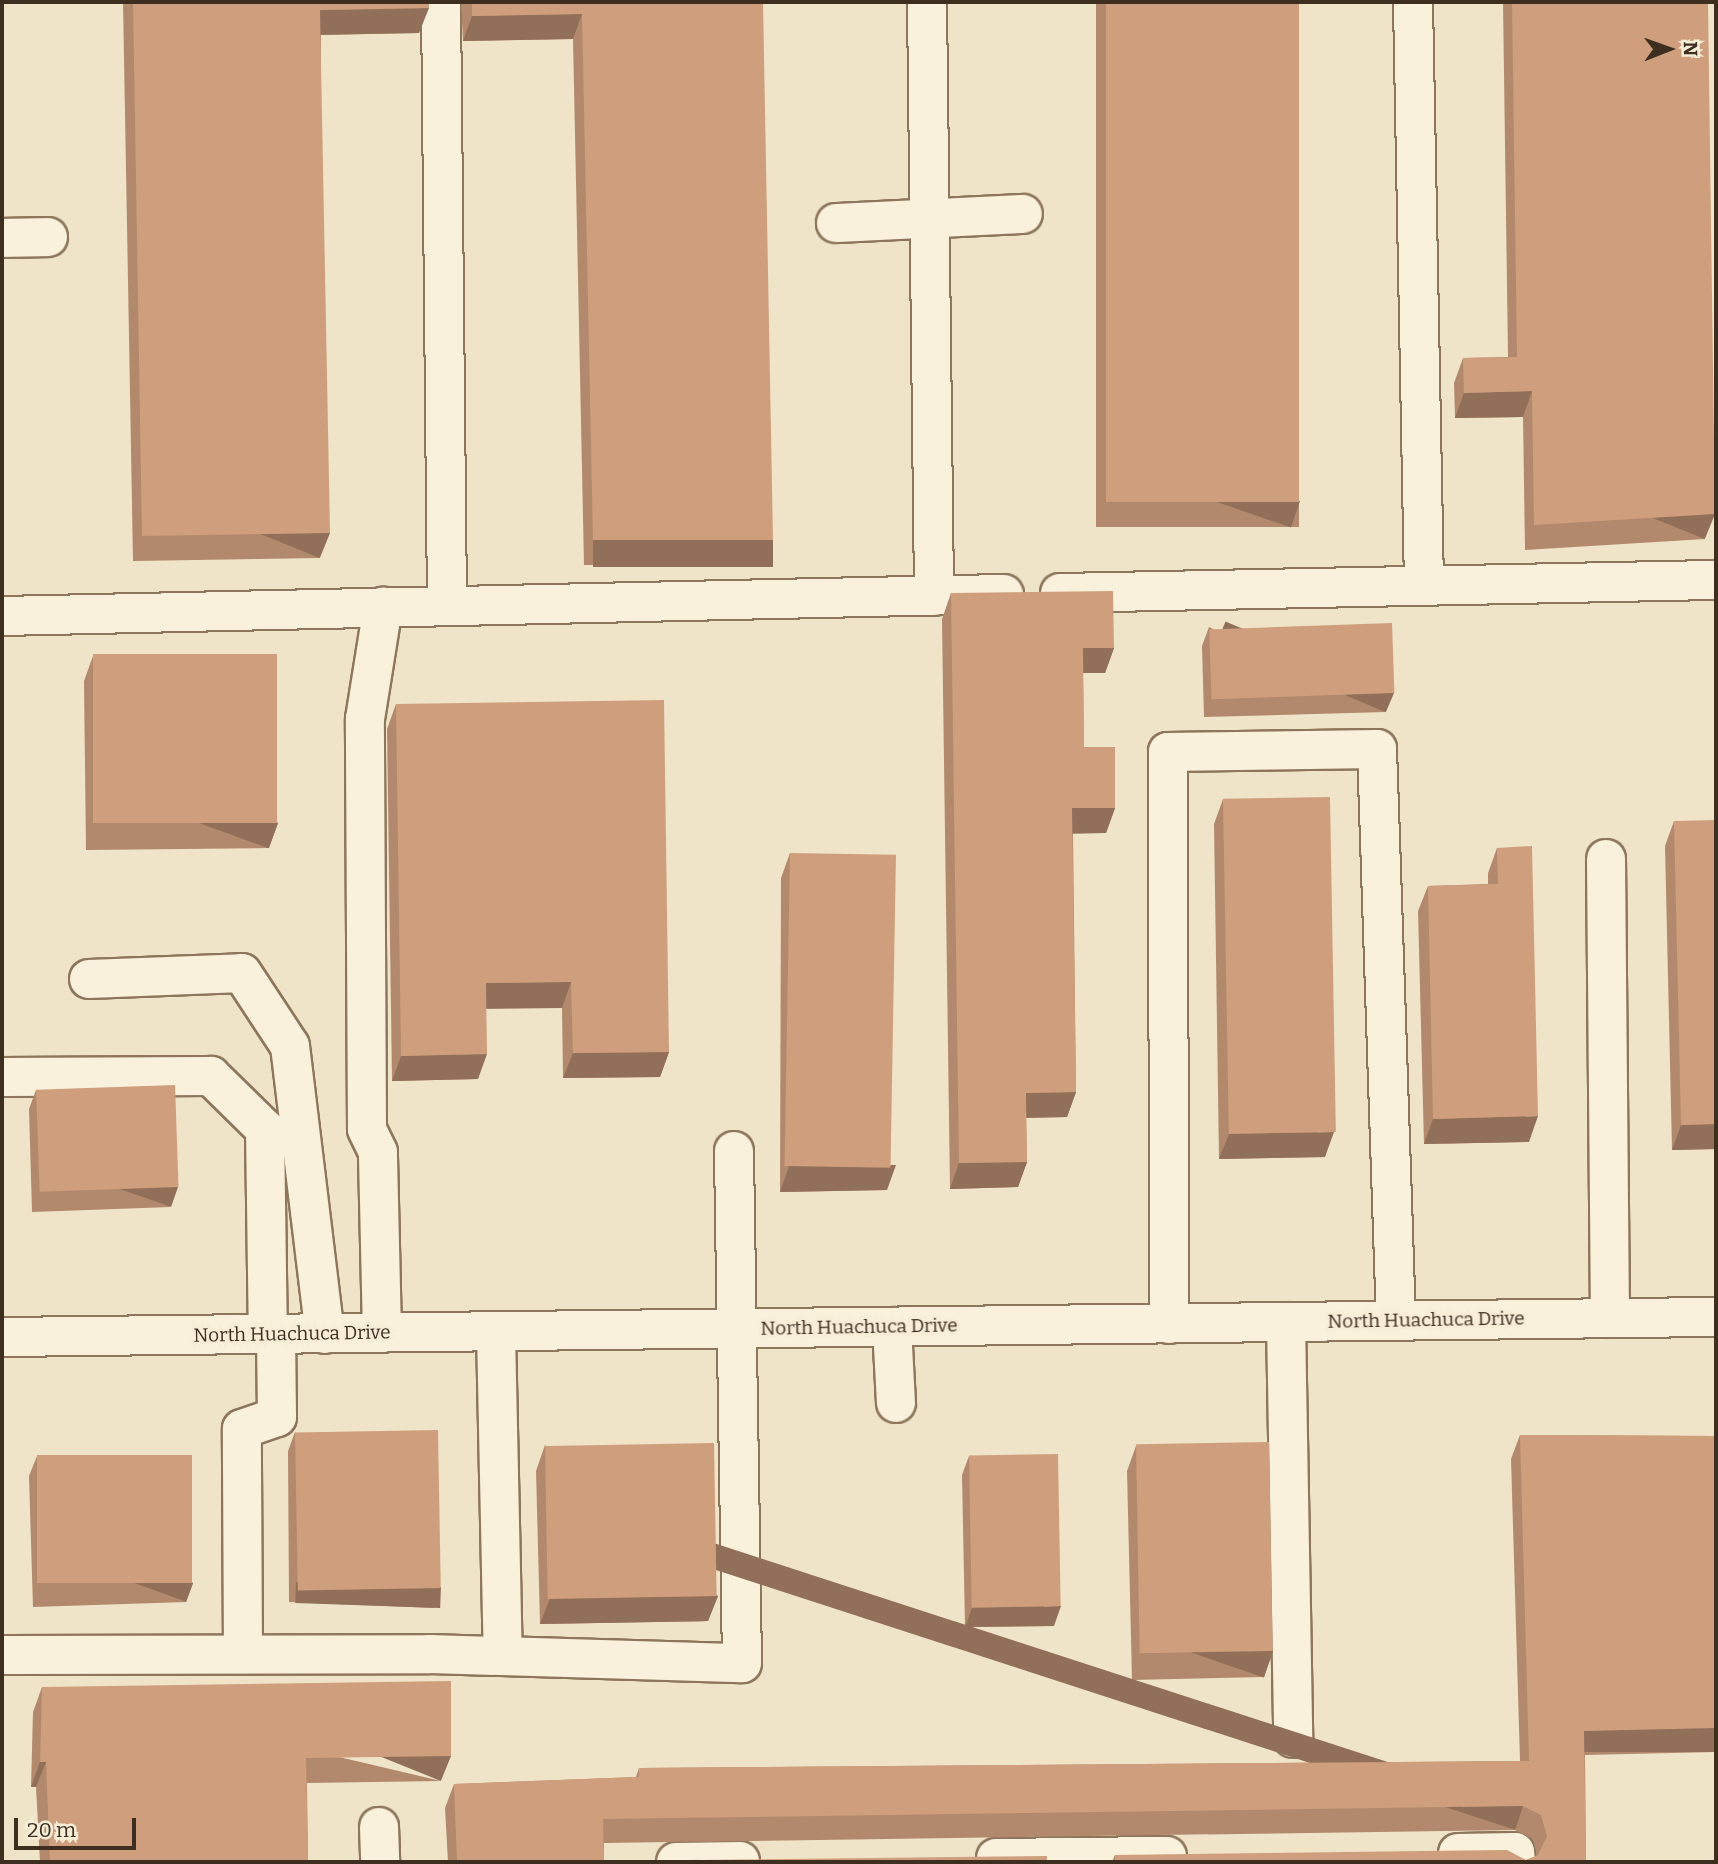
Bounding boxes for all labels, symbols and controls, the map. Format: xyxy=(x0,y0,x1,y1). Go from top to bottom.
north arrow xyxy=(1634,14,1704,84)
text: N xyxy=(1679,41,1702,56)
street label: North Huachuca Drive xyxy=(1327,1307,1525,1333)
street label: North Huachuca Drive xyxy=(760,1314,958,1340)
street label: North Huachuca Drive xyxy=(193,1321,391,1347)
scale bar xyxy=(18,1804,140,1848)
text: 20 m xyxy=(27,1817,76,1843)

